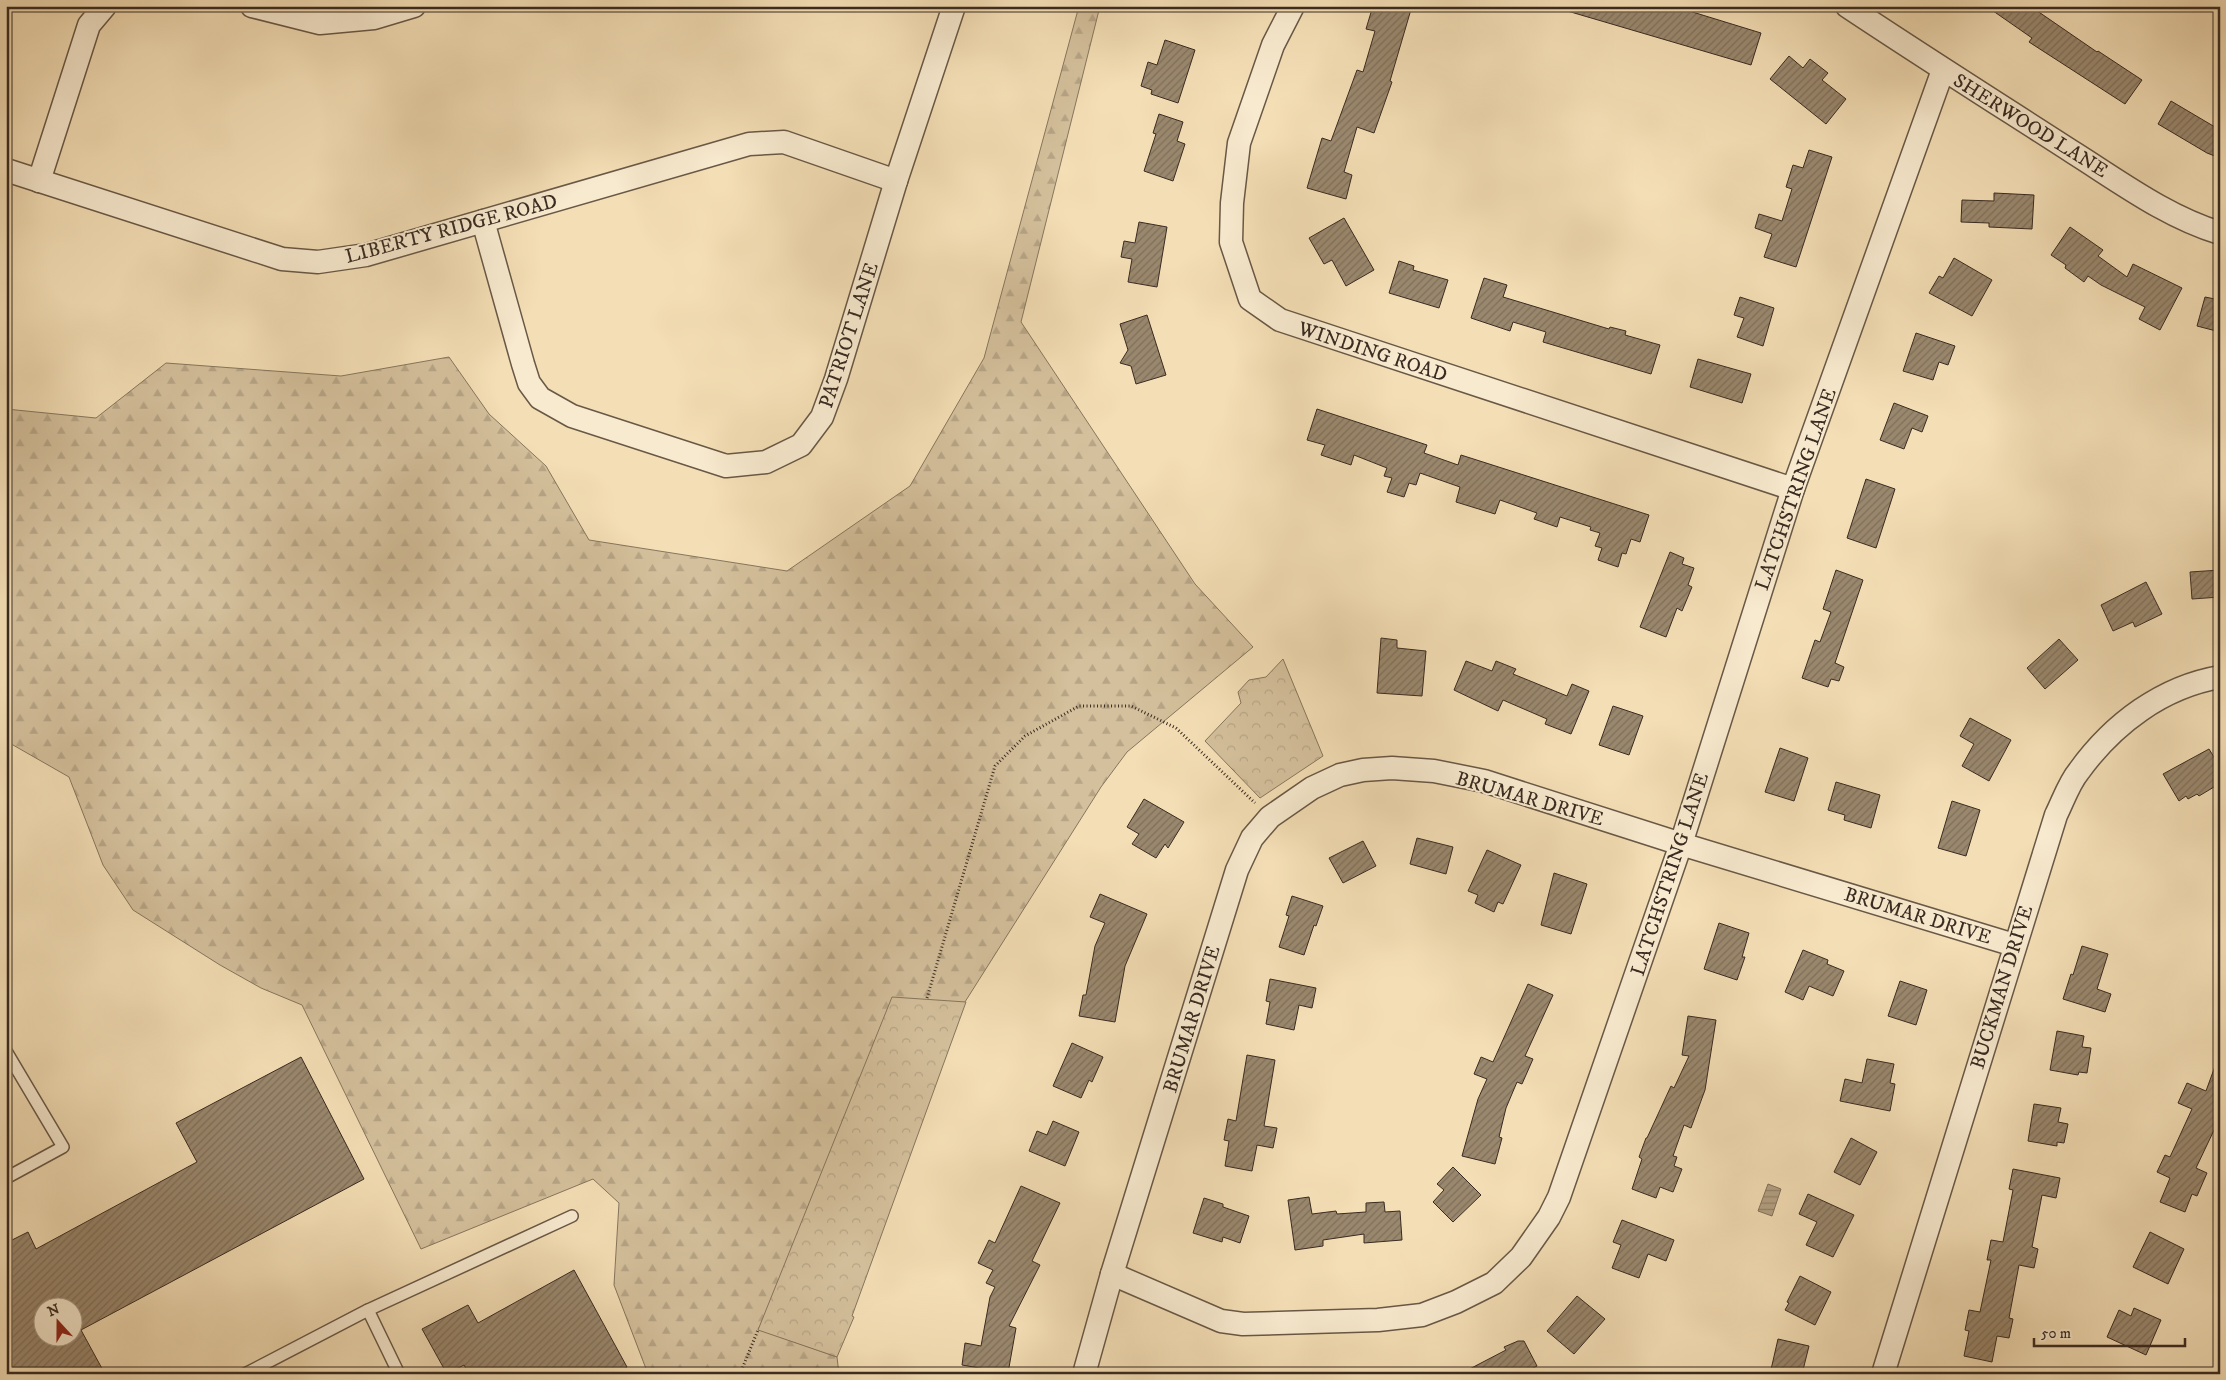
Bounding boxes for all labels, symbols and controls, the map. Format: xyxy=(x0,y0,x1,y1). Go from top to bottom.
street label: SHERWOOD LANE xyxy=(1948,69,2112,184)
street label: LIBERTY RIDGE ROAD xyxy=(343,189,560,270)
street label: PATRIOT LANE xyxy=(814,260,885,411)
street label: WINDING ROAD xyxy=(1294,316,1450,388)
street label: LATCHSTRING LANE xyxy=(1750,385,1843,594)
street label: BRUMAR DRIVE xyxy=(1453,766,1606,832)
street label: LATCHSTRING LANE xyxy=(1626,770,1715,979)
street label: BRUMAR DRIVE xyxy=(1841,882,1994,951)
street label: BUCKMAN DRIVE xyxy=(1966,903,2039,1072)
street label: BRUMAR DRIVE xyxy=(1158,943,1227,1096)
north arrow xyxy=(32,1298,82,1348)
text: N xyxy=(45,1300,63,1321)
scale bar xyxy=(2034,1315,2185,1347)
text: 50 m xyxy=(2041,1324,2071,1343)

